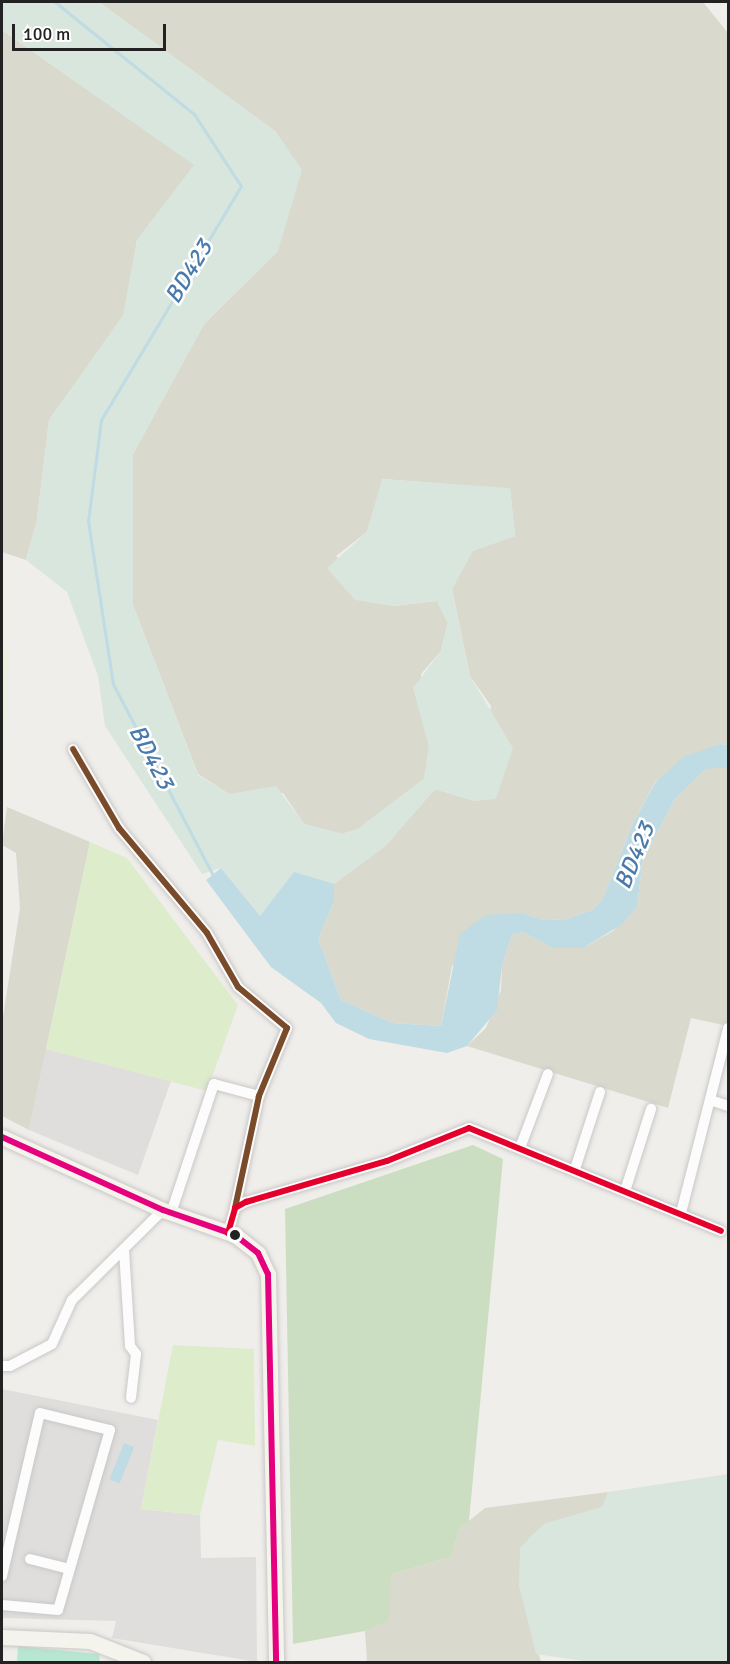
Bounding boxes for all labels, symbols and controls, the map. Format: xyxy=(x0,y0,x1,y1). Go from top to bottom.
scale bar xyxy=(15,12,170,50)
text: 100 m xyxy=(23,23,70,45)
water label: BD423 xyxy=(159,235,219,309)
water label: BD423 xyxy=(122,720,180,794)
water label: BD423 xyxy=(609,819,661,893)
unlabelled marker xyxy=(229,1229,241,1241)

